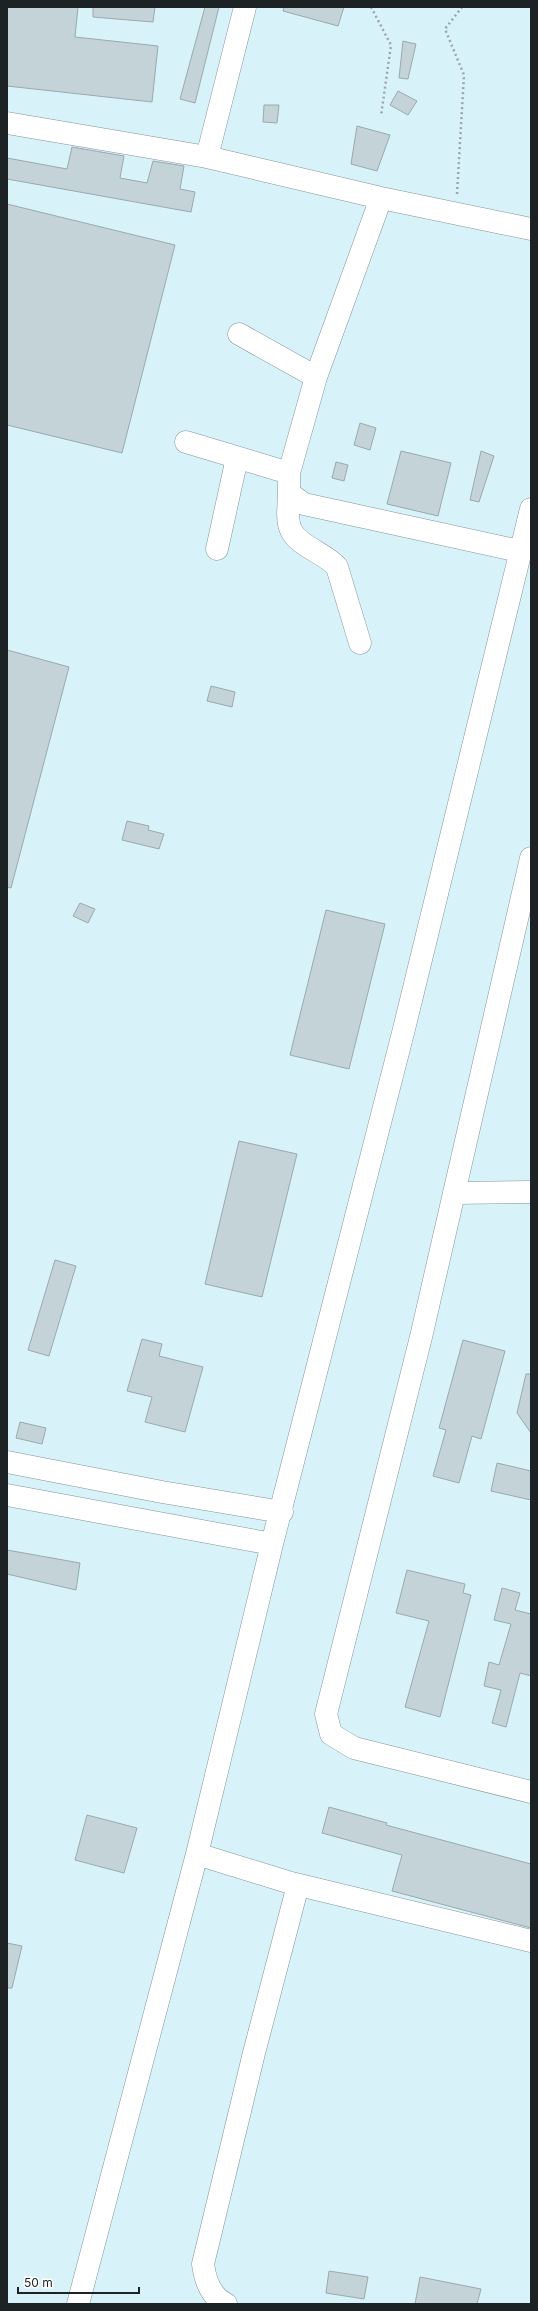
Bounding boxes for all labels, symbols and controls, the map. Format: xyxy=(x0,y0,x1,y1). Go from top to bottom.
scale bar xyxy=(18,2269,139,2295)
text: 50 m xyxy=(24,2275,53,2290)

